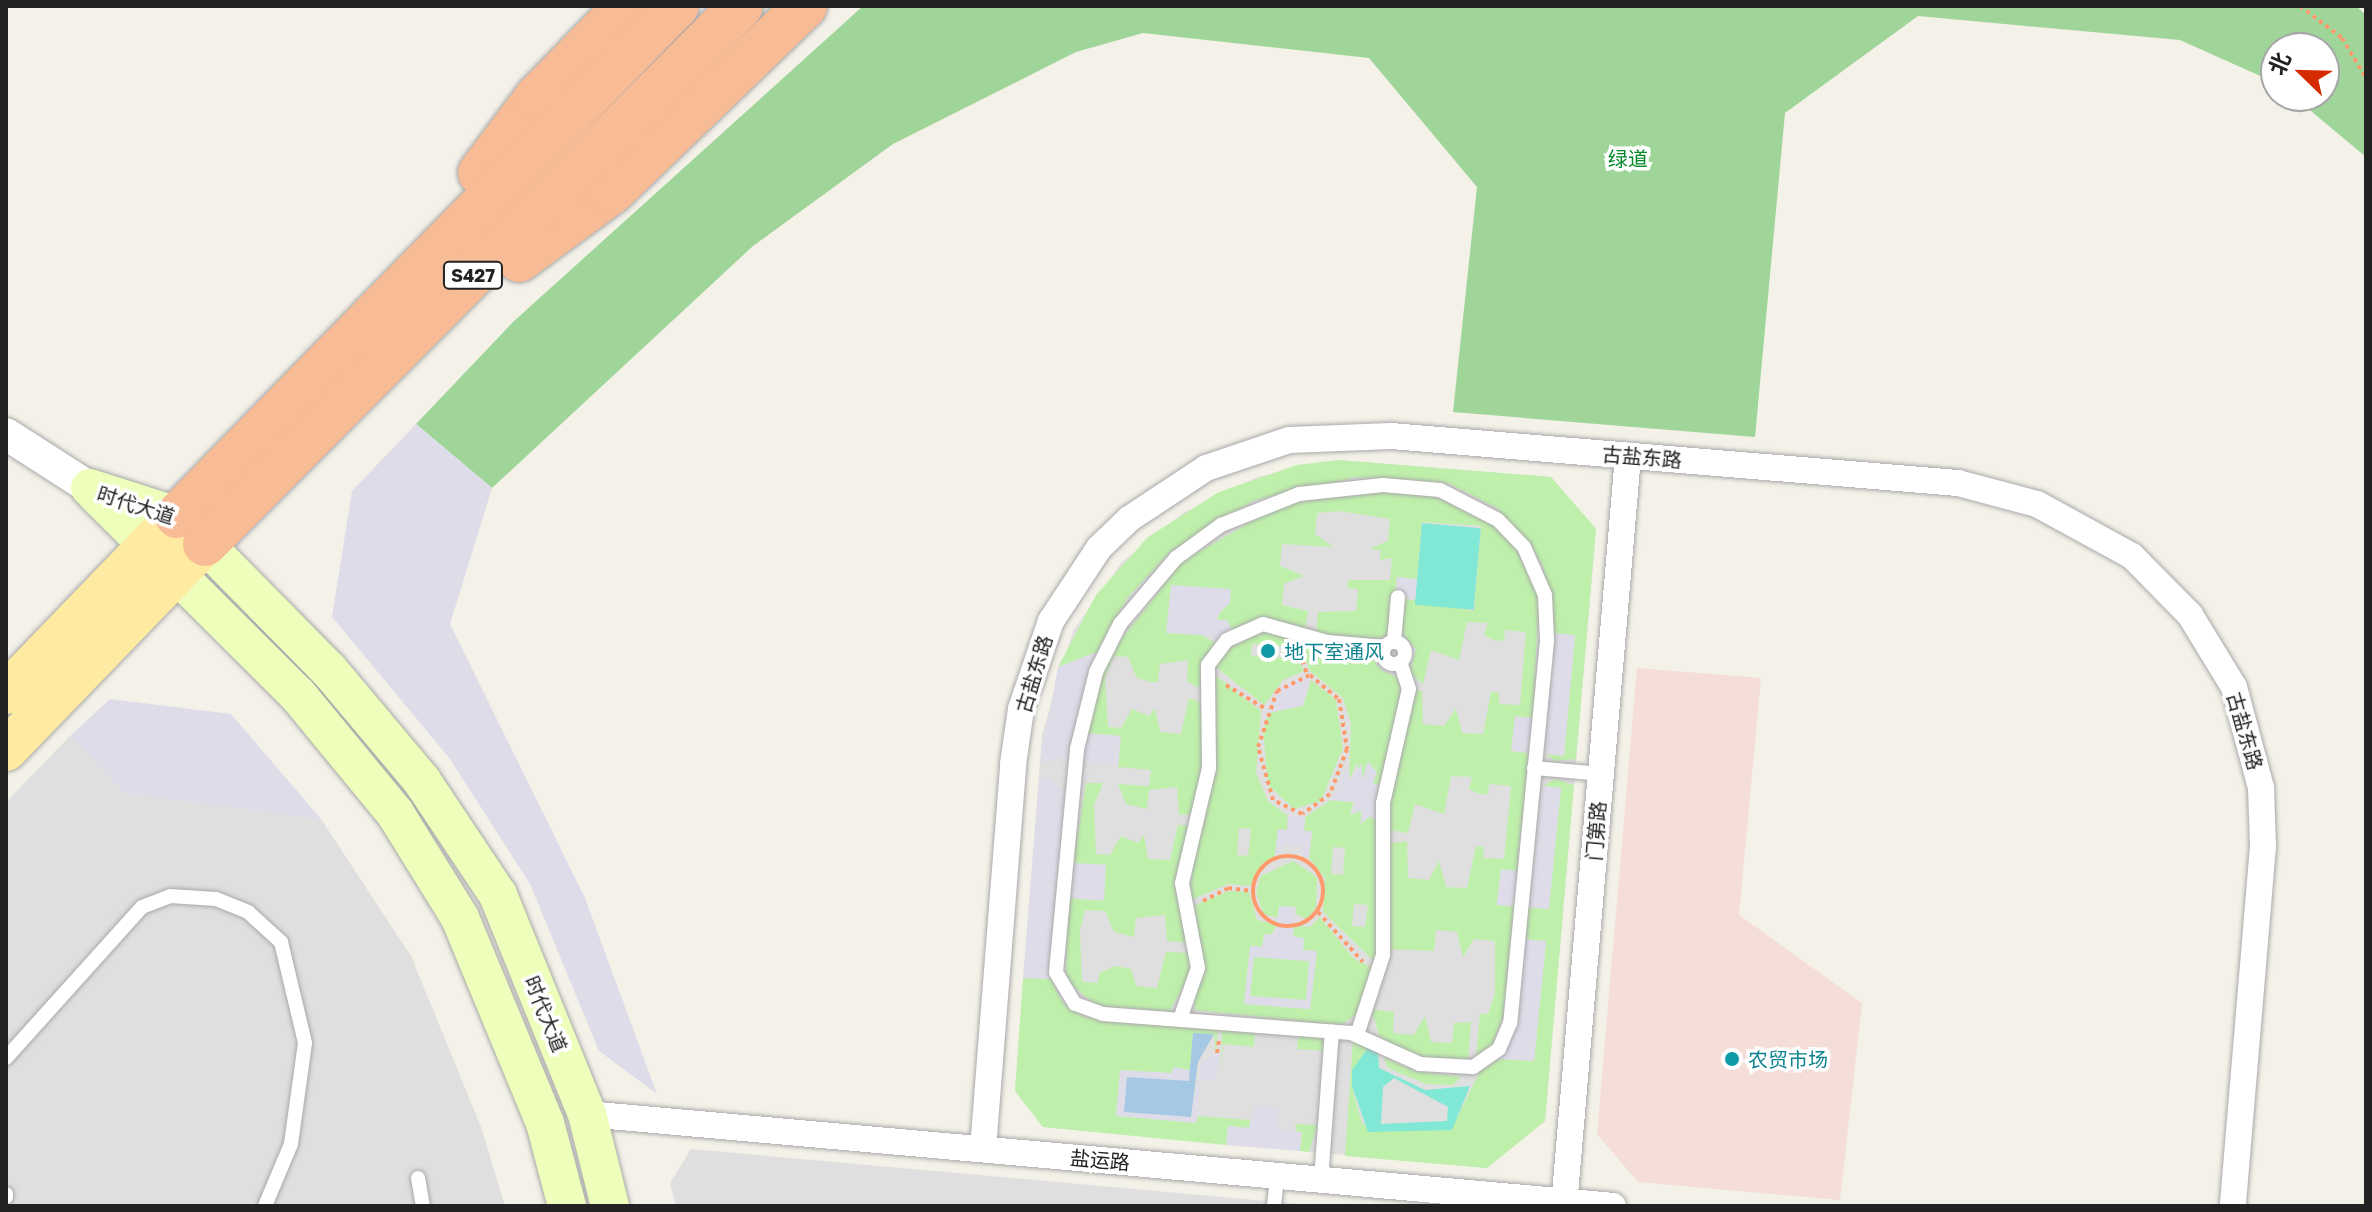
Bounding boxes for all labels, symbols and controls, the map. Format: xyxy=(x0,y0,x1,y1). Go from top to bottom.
north arrow xyxy=(2260,32,2340,112)
text: 北 xyxy=(2263,48,2296,79)
park label: 绿道 xyxy=(1608,146,1648,170)
road number: S427 xyxy=(441,261,505,289)
street label: 古盐东路 xyxy=(1601,442,1683,472)
street label: 时代大道 xyxy=(94,481,178,529)
street label: 古盐东路 xyxy=(1011,632,1057,716)
place label: 地下室通风 xyxy=(1284,639,1384,663)
marker: 地下室通风 xyxy=(1259,642,1277,660)
street label: 古盐东路 xyxy=(2222,689,2268,773)
street label: 门第路 xyxy=(1581,800,1611,862)
street label: 时代大道 xyxy=(520,972,572,1056)
place label: 农贸市场 xyxy=(1748,1047,1828,1071)
marker: 农贸市场 xyxy=(1723,1050,1741,1068)
street label: 盐运路 xyxy=(1069,1145,1131,1175)

